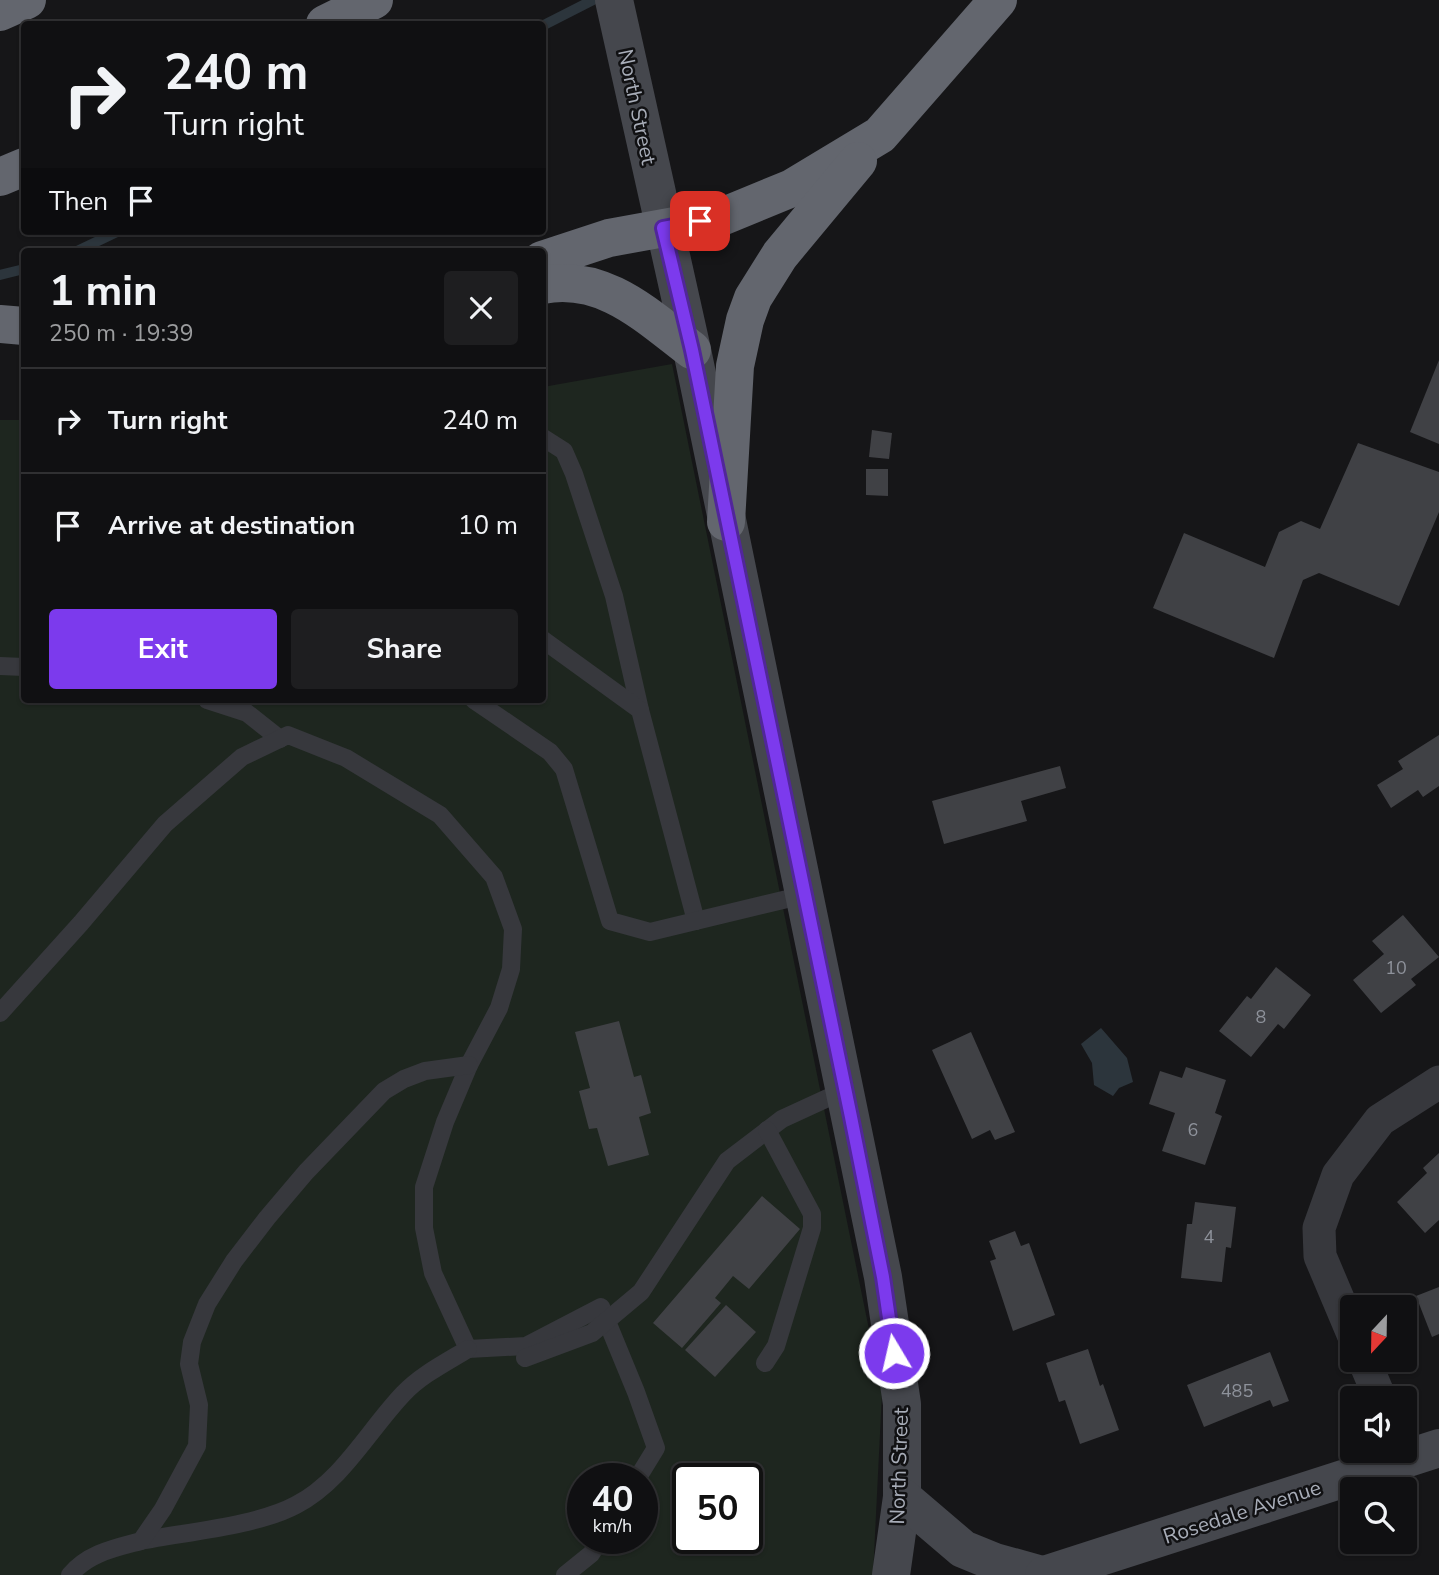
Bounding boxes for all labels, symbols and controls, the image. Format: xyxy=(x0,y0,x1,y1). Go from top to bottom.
text: 240 m xyxy=(164,39,308,106)
street label: North Street xyxy=(611,47,663,168)
icon: right xyxy=(49,49,140,140)
text: Turn right xyxy=(164,103,304,146)
icon: arrive xyxy=(122,182,160,220)
text: Then xyxy=(49,184,108,219)
pin xyxy=(670,191,730,251)
icon: arrive xyxy=(681,202,719,240)
text: 1 min xyxy=(49,263,158,320)
button: close xyxy=(444,271,518,345)
text: 250 m · 19:39 xyxy=(49,318,194,349)
icon: right xyxy=(49,402,87,440)
text: Turn right xyxy=(108,403,227,438)
text: 240 m xyxy=(442,403,518,438)
icon: arrive xyxy=(49,507,87,545)
text: Arrive at destination xyxy=(108,508,355,543)
text: 10 m xyxy=(458,508,518,543)
button: Exit xyxy=(49,609,277,689)
button: Share xyxy=(291,609,518,689)
house number: 10 xyxy=(1385,956,1407,980)
house number: 8 xyxy=(1256,1005,1266,1029)
house number: 6 xyxy=(1188,1118,1198,1142)
house number: 4 xyxy=(1204,1225,1215,1249)
north arrow xyxy=(1340,1295,1418,1372)
map controls xyxy=(1340,1295,1417,1554)
position arrow xyxy=(857,1316,931,1390)
house number: 485 xyxy=(1221,1379,1253,1403)
button: sound xyxy=(1340,1386,1417,1463)
street label: North Street xyxy=(883,1406,915,1525)
speed limit sign: 50 xyxy=(672,1463,763,1554)
street label: Rosedale Avenue xyxy=(1160,1473,1324,1551)
text: 40 xyxy=(591,1476,634,1523)
button: search xyxy=(1340,1477,1417,1554)
text: km/h xyxy=(593,1514,632,1538)

